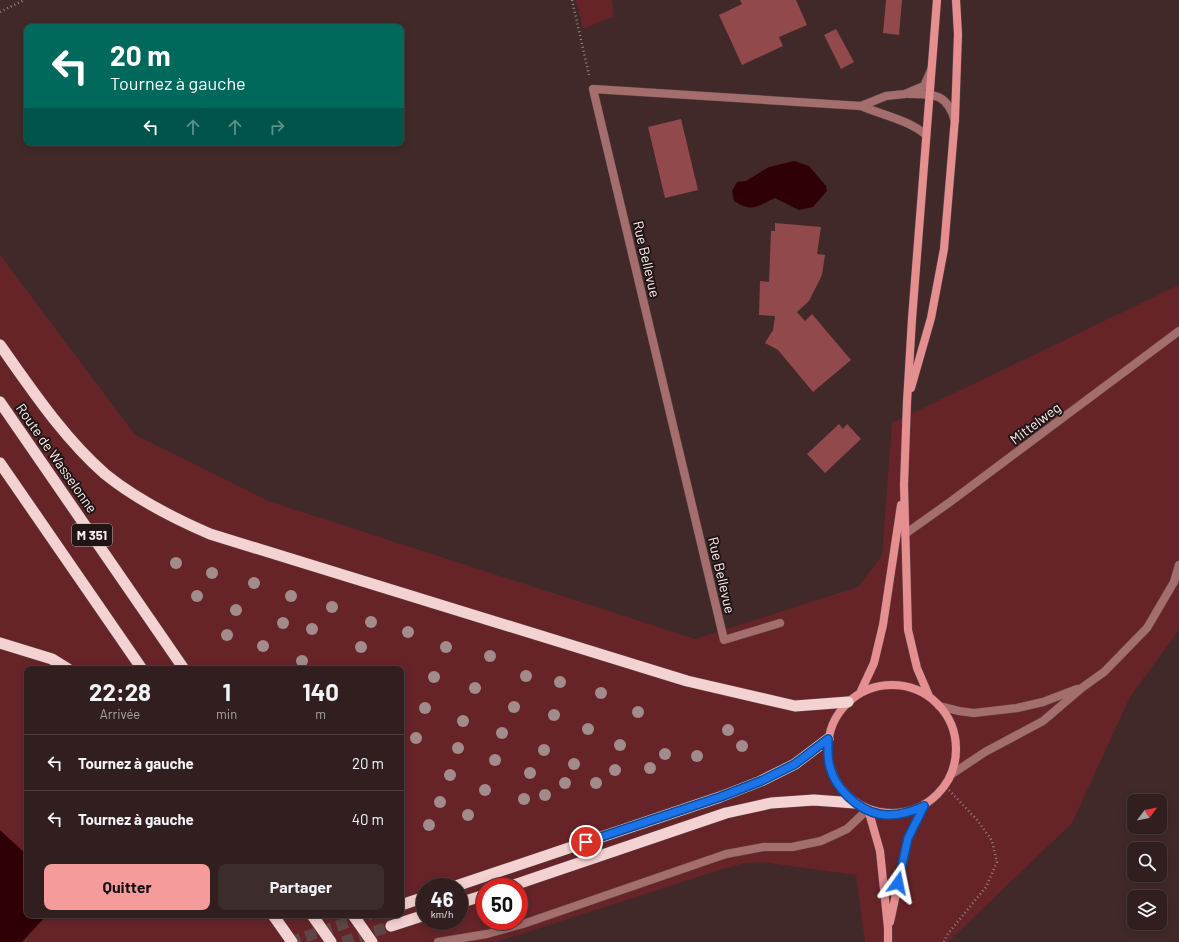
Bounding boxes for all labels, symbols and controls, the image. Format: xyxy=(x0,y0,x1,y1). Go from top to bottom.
text: 20 m xyxy=(110,38,171,72)
icon: left xyxy=(44,40,96,92)
text: Tournez à gauche xyxy=(110,72,246,94)
icon: left xyxy=(140,116,162,138)
icon: ahead xyxy=(182,116,204,138)
icon: ahead xyxy=(224,116,246,138)
icon: right xyxy=(266,116,288,138)
street label: Rue Bellevue xyxy=(630,219,664,299)
street label: Mittelweg xyxy=(1006,398,1064,448)
street label: Route de Wasselonne xyxy=(13,400,101,516)
road number: M 351 xyxy=(72,524,112,546)
street label: Rue Bellevue xyxy=(705,535,739,615)
text: 22:28 xyxy=(89,677,151,706)
text: 1 xyxy=(222,677,231,706)
text: 140 xyxy=(302,677,339,706)
text: Arrivée xyxy=(100,706,140,722)
text: min xyxy=(216,706,237,722)
text: m xyxy=(315,706,326,722)
icon: left xyxy=(44,752,66,774)
text: Tournez à gauche xyxy=(78,754,194,772)
text: 20 m xyxy=(352,754,384,772)
north arrow xyxy=(1127,794,1167,834)
map controls xyxy=(1127,794,1167,930)
icon: left xyxy=(44,808,66,830)
text: Tournez à gauche xyxy=(78,810,194,828)
text: 40 m xyxy=(352,810,384,828)
pin xyxy=(569,825,603,859)
icon: arrive xyxy=(575,831,597,853)
button: search xyxy=(1127,842,1167,882)
position arrow xyxy=(877,862,919,904)
button: Quitter xyxy=(44,864,210,910)
button: Partager xyxy=(218,864,384,910)
speed limit sign: 50 xyxy=(476,878,528,930)
text: 46 xyxy=(431,887,453,911)
button: layers xyxy=(1127,890,1167,930)
text: km/h xyxy=(431,908,453,920)

